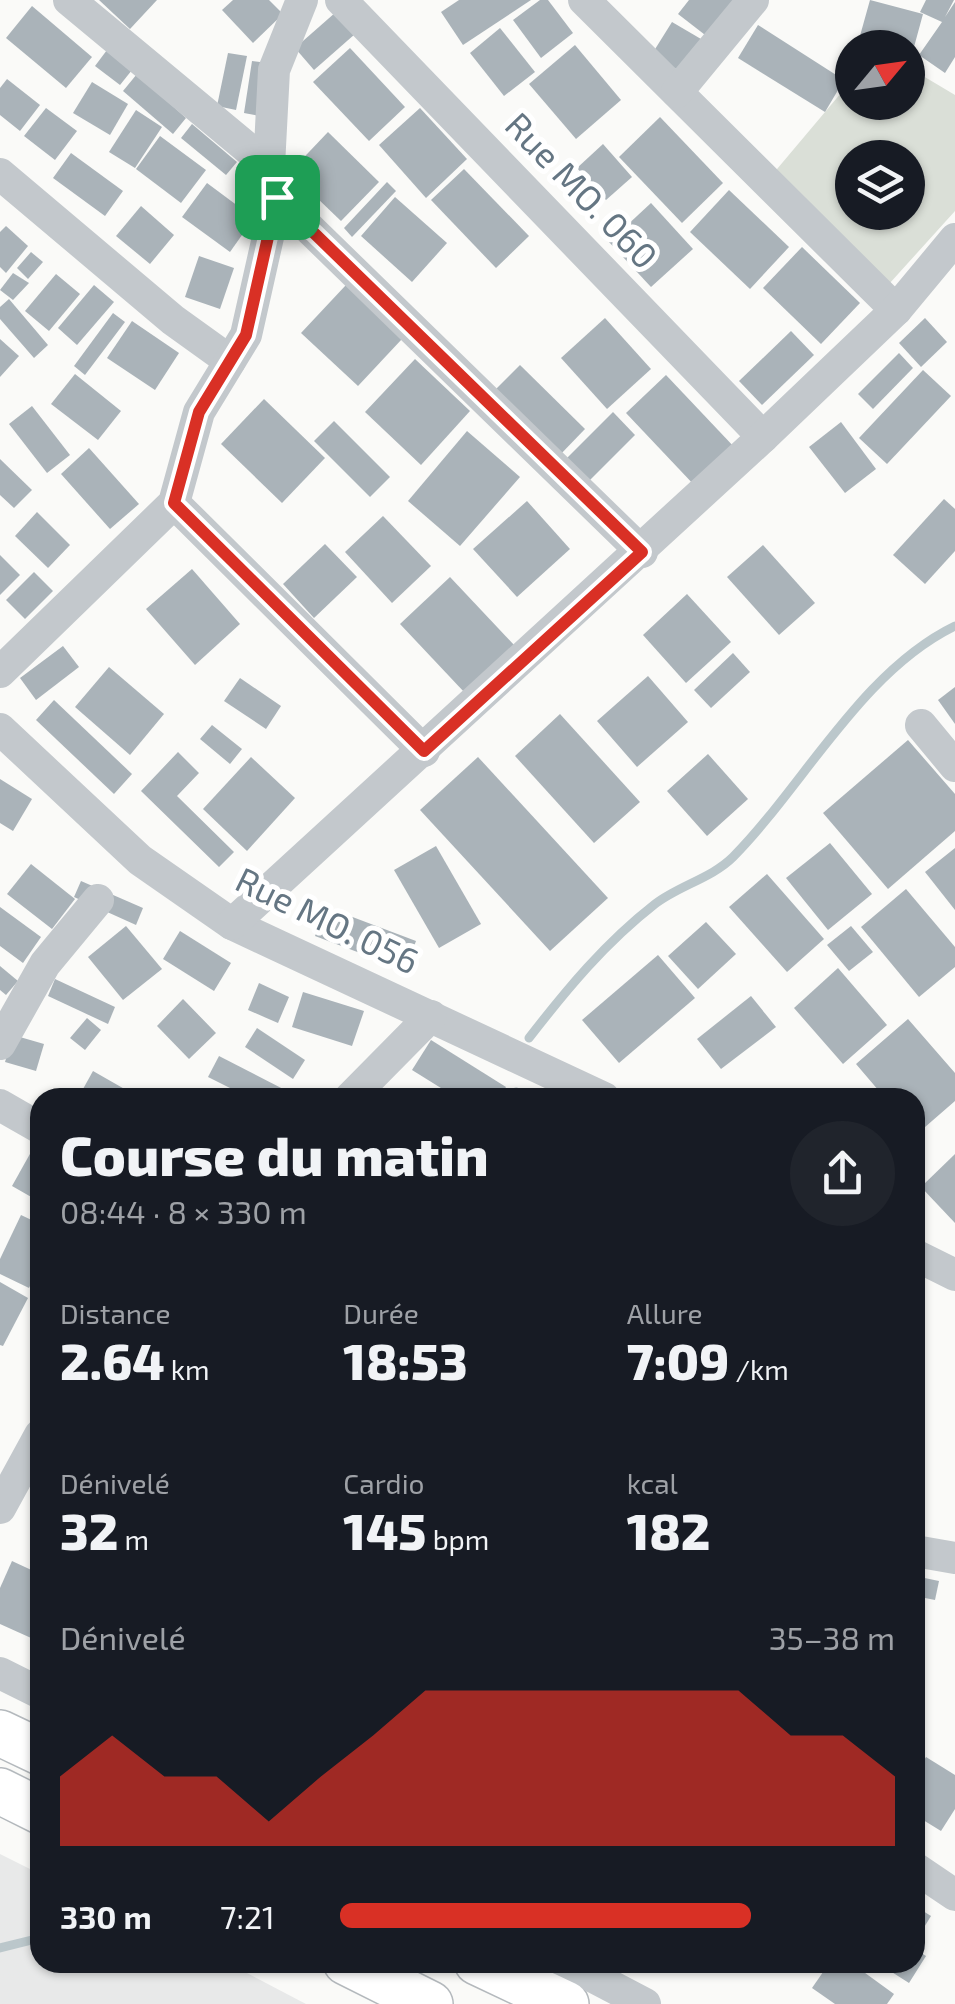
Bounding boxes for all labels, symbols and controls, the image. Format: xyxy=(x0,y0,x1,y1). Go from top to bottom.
north arrow xyxy=(835,30,925,120)
map controls xyxy=(835,30,925,230)
street label: Rue MO. 060 xyxy=(498,103,667,276)
button: layers xyxy=(835,140,925,230)
pin xyxy=(235,155,320,240)
icon: arrive xyxy=(250,170,305,225)
street label: Rue MO. 056 xyxy=(230,857,426,981)
text: Course du matin xyxy=(60,1121,489,1187)
button: share xyxy=(790,1121,895,1226)
text: 08:44 · 8 × 330 m xyxy=(60,1192,307,1230)
text: Distance xyxy=(60,1296,171,1330)
text: Durée xyxy=(343,1296,419,1330)
text: Allure xyxy=(627,1296,703,1330)
text: 2.64 xyxy=(60,1330,165,1390)
text: 18:53 xyxy=(343,1330,468,1390)
text: 7:09 xyxy=(627,1330,729,1390)
text: km xyxy=(165,1352,210,1386)
text: /km xyxy=(729,1352,789,1386)
text: Dénivelé xyxy=(60,1466,170,1500)
text: Cardio xyxy=(343,1466,425,1500)
text: kcal xyxy=(627,1466,678,1500)
text: 32 xyxy=(60,1500,118,1560)
text: 145 xyxy=(343,1500,426,1560)
text: 182 xyxy=(627,1500,710,1560)
text: m xyxy=(118,1522,149,1556)
text: bpm xyxy=(426,1522,489,1556)
text: Dénivelé xyxy=(60,1618,186,1656)
text: 35–38 m xyxy=(769,1618,895,1656)
text: 330 m xyxy=(60,1897,152,1935)
text: 7:21 xyxy=(220,1897,275,1935)

